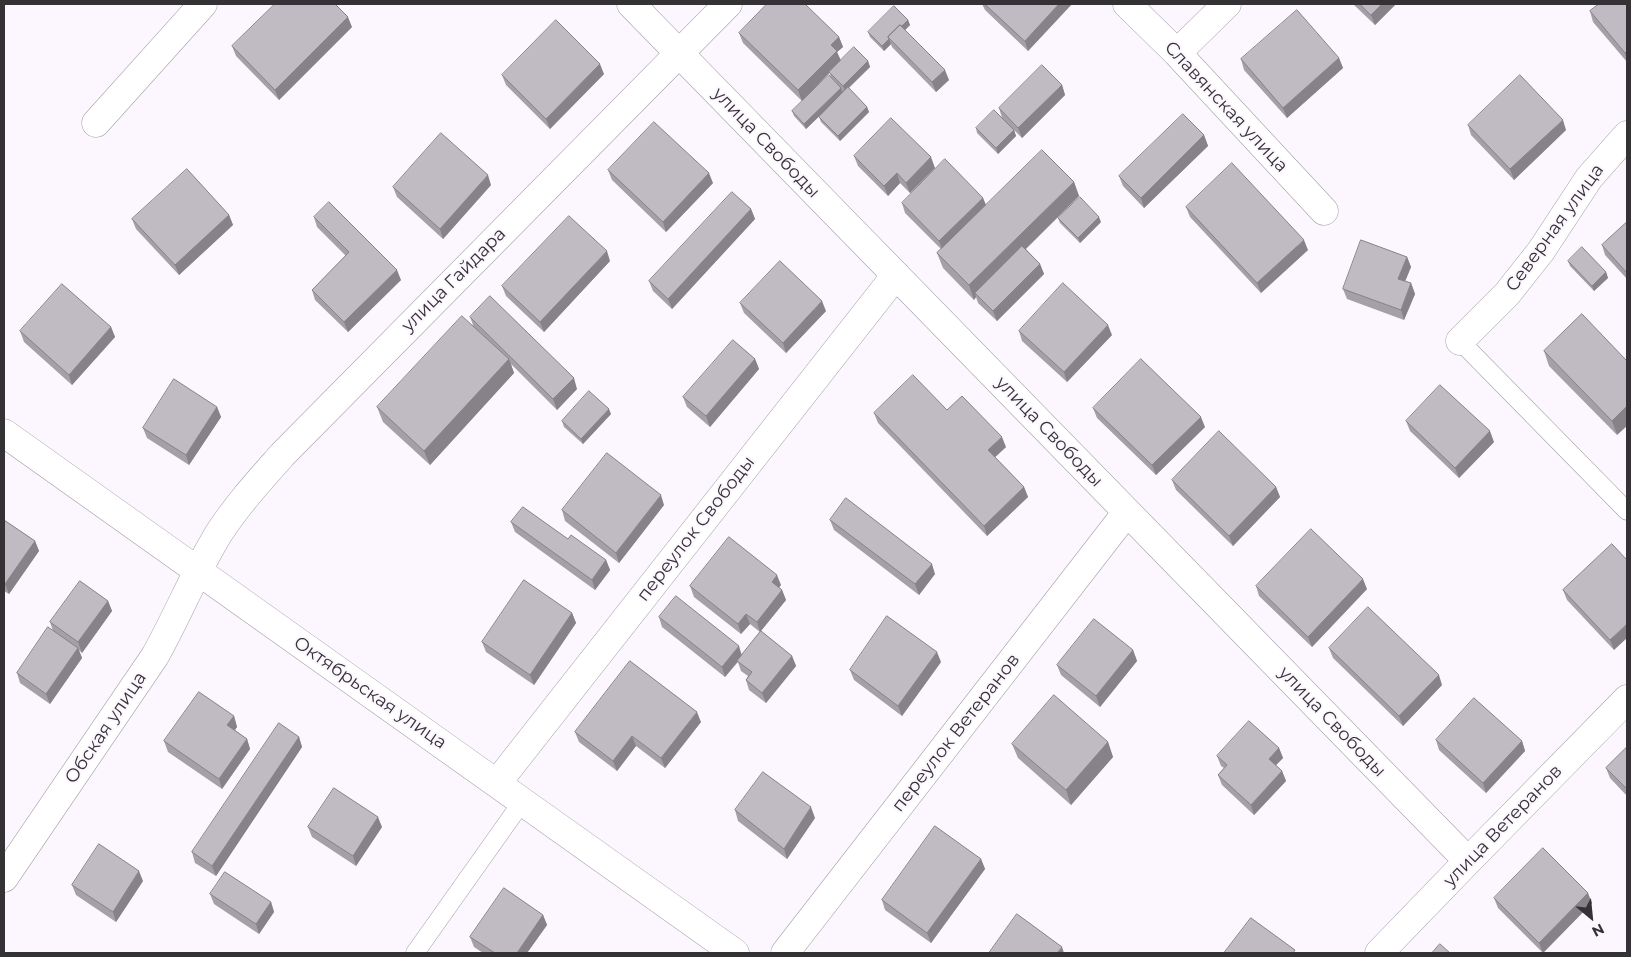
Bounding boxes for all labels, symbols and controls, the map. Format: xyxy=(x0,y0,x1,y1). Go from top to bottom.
street label: Славянская улица xyxy=(1160,37,1292,177)
street label: улица Свободы xyxy=(708,83,824,203)
street label: Северная улица xyxy=(1501,160,1609,296)
street label: улица Гайдара xyxy=(397,223,511,337)
street label: улица Свободы xyxy=(991,372,1107,492)
street label: переулок Свободы xyxy=(633,452,759,606)
street label: Октябрьская улица xyxy=(289,632,451,754)
street label: переулок Ветеранов xyxy=(887,650,1025,816)
street label: улица Свободы xyxy=(1274,662,1390,782)
street label: Обская улица xyxy=(61,668,151,788)
street label: улица Ветеранов xyxy=(1439,760,1567,892)
north arrow xyxy=(1566,892,1616,942)
text: N xyxy=(1589,920,1607,941)

